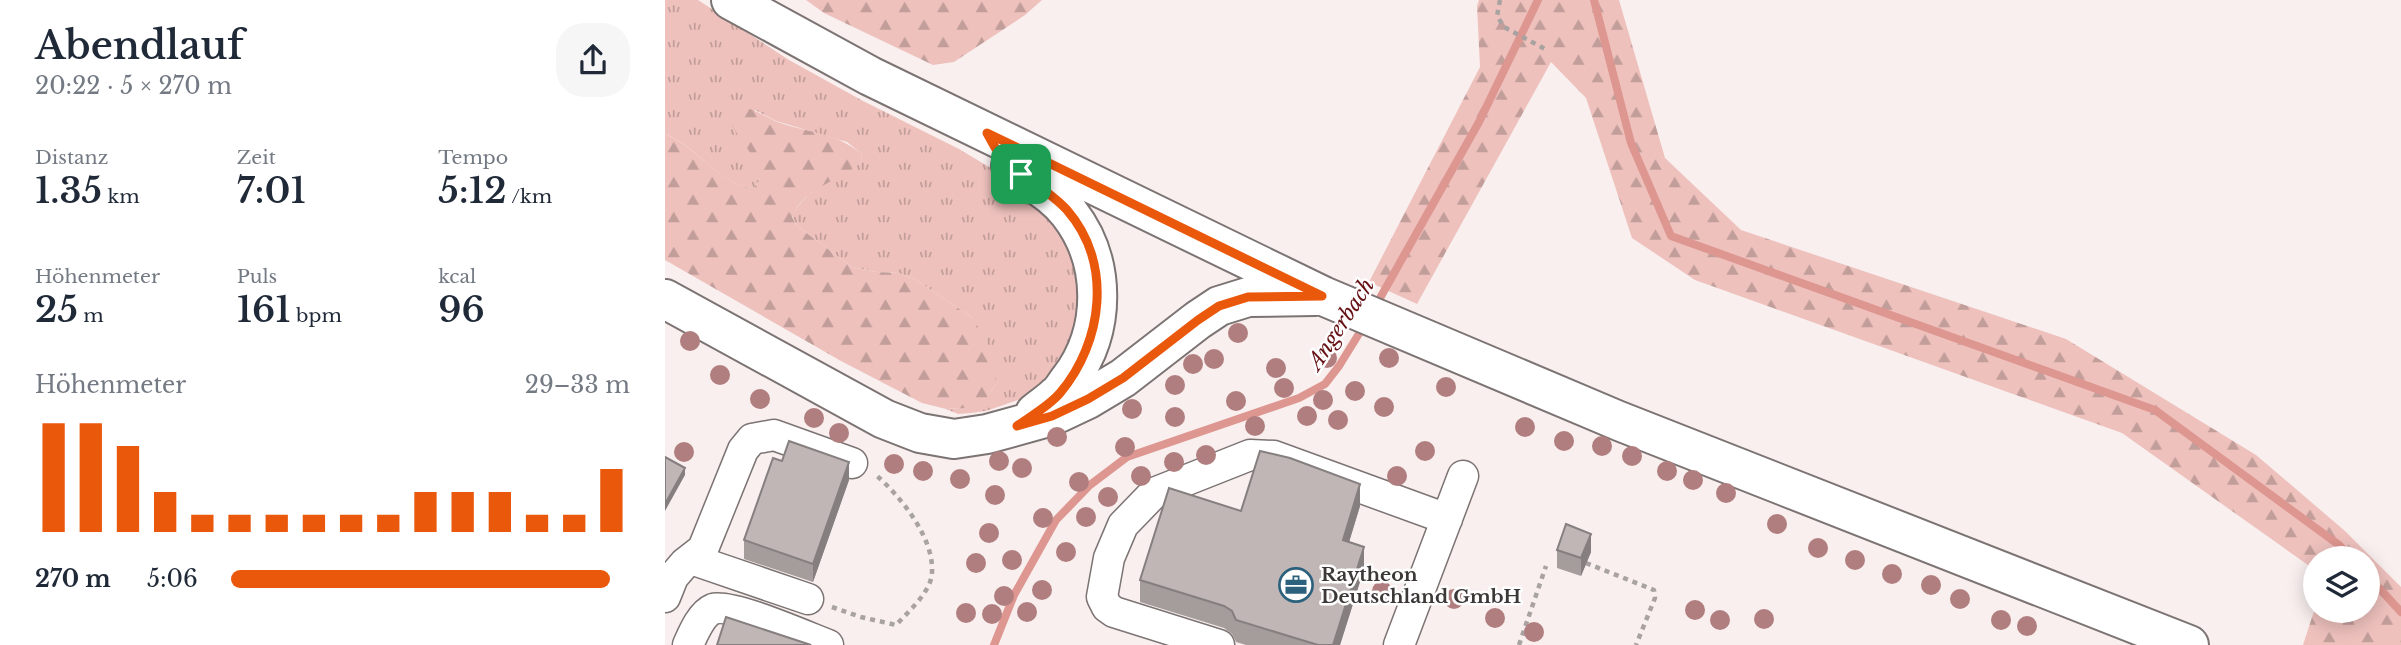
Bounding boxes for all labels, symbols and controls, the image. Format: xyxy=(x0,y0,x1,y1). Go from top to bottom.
text: Abendlauf xyxy=(35,22,244,69)
button: share xyxy=(556,23,630,97)
text: 20:22 · 5 × 270 m xyxy=(35,72,232,100)
pin xyxy=(991,144,1051,204)
text: Distanz xyxy=(35,146,108,169)
text: Zeit xyxy=(237,146,276,169)
text: Tempo xyxy=(438,146,508,169)
icon: arrive xyxy=(1002,155,1040,193)
text: 1.35 xyxy=(35,169,102,212)
text: 7:01 xyxy=(237,169,306,212)
text: 5:12 xyxy=(438,169,507,212)
text: km xyxy=(102,185,140,208)
text: /km xyxy=(507,185,552,208)
text: Höhenmeter xyxy=(35,265,160,288)
text: Puls xyxy=(237,265,277,288)
text: kcal xyxy=(438,265,476,288)
water label: Angerbach xyxy=(1300,274,1380,377)
text: 25 xyxy=(35,288,78,331)
text: 161 xyxy=(237,288,291,331)
text: 96 xyxy=(438,288,485,331)
text: m xyxy=(78,304,104,327)
text: bpm xyxy=(291,304,342,327)
text: Höhenmeter xyxy=(35,371,186,399)
text: 29–33 m xyxy=(525,371,630,399)
map controls xyxy=(2303,546,2380,623)
button: layers xyxy=(2303,546,2380,623)
place label: Raytheon Deutschland GmbH xyxy=(1321,563,1521,608)
text: 270 m xyxy=(35,565,111,593)
text: 5:06 xyxy=(147,565,198,593)
office icon: Raytheon Deutschland GmbH xyxy=(1277,566,1315,604)

